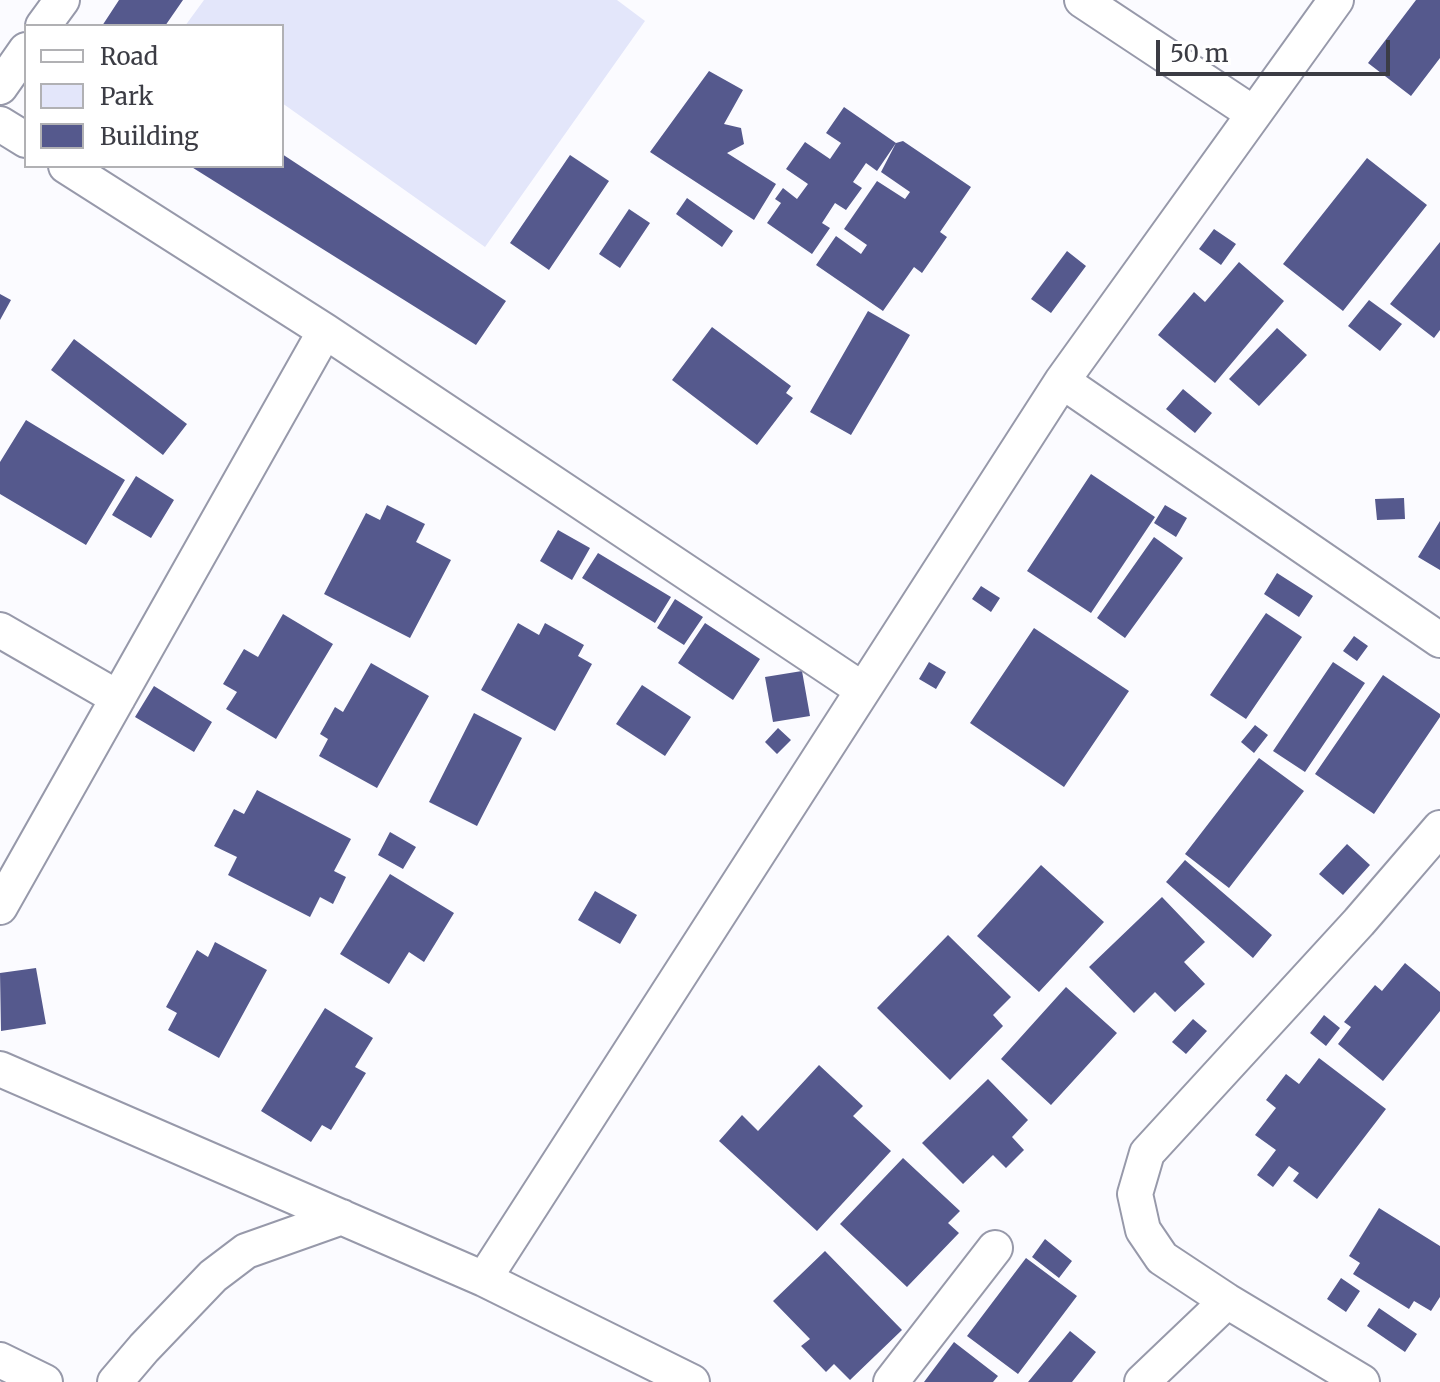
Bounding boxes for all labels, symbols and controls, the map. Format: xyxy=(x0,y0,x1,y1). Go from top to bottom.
legend xyxy=(24,24,284,168)
scale bar xyxy=(1160,24,1394,74)
text: 50 m xyxy=(1170,38,1229,69)
text: Road xyxy=(100,41,158,72)
text: Park xyxy=(100,81,153,112)
text: Building xyxy=(100,121,199,152)

